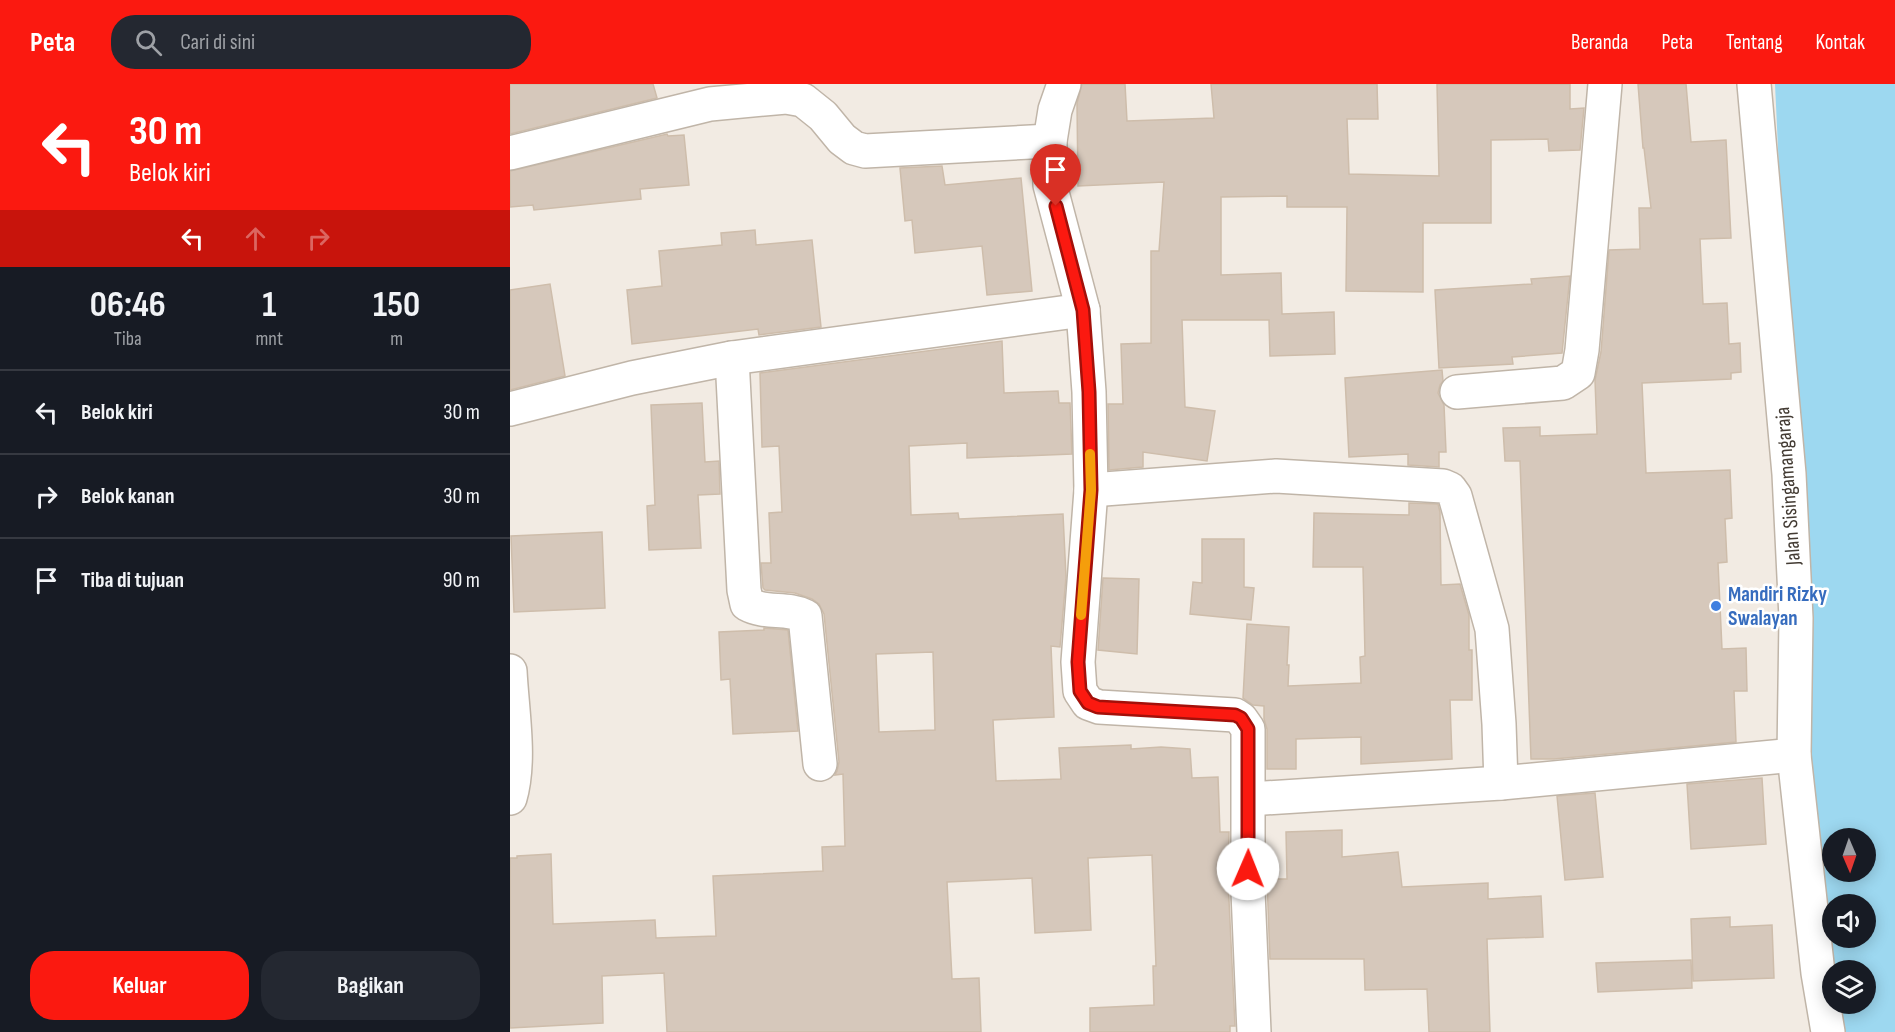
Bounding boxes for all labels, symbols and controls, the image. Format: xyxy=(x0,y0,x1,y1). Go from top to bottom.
search box xyxy=(111,15,531,69)
text: Peta xyxy=(30,26,75,59)
icon: search xyxy=(132,26,165,59)
text: Cari di sini xyxy=(180,29,255,56)
text: Beranda xyxy=(1571,30,1628,55)
text: Peta xyxy=(1661,30,1693,55)
text: Tentang xyxy=(1726,30,1783,55)
text: Kontak xyxy=(1816,30,1865,55)
text: 30 m xyxy=(129,106,202,157)
icon: left xyxy=(30,108,108,186)
pin xyxy=(1030,144,1081,206)
icon: arrive xyxy=(1039,153,1072,186)
text: Belok kiri xyxy=(129,157,211,189)
icon: left xyxy=(176,222,209,255)
icon: ahead xyxy=(239,222,272,255)
icon: right xyxy=(302,222,335,255)
text: 06:46 xyxy=(90,284,166,327)
text: 1 xyxy=(262,284,276,327)
text: 150 xyxy=(373,284,420,327)
text: Tiba xyxy=(114,327,142,351)
text: mnt xyxy=(256,327,283,351)
text: m xyxy=(390,327,403,351)
icon: left xyxy=(30,396,63,429)
text: Belok kiri xyxy=(81,399,153,426)
text: 30 m xyxy=(443,399,480,426)
street label: Jalan Sisingamangaraja xyxy=(1770,406,1806,567)
icon: right xyxy=(30,480,63,513)
text: Belok kanan xyxy=(81,483,174,510)
text: 30 m xyxy=(443,483,480,510)
icon: arrive xyxy=(30,564,63,597)
text: Tiba di tujuan xyxy=(81,567,184,594)
text: 90 m xyxy=(443,567,480,594)
place label: Mandiri Rizky Swalayan xyxy=(1728,582,1827,631)
marker: Mandiri Rizky Swalayan xyxy=(1709,599,1723,613)
north arrow xyxy=(1822,828,1876,882)
map controls xyxy=(1822,828,1876,1014)
position arrow xyxy=(1216,837,1280,901)
button: sound xyxy=(1822,894,1876,948)
button: Keluar xyxy=(30,951,249,1020)
button: Bagikan xyxy=(261,951,480,1020)
button: layers xyxy=(1822,960,1876,1014)

